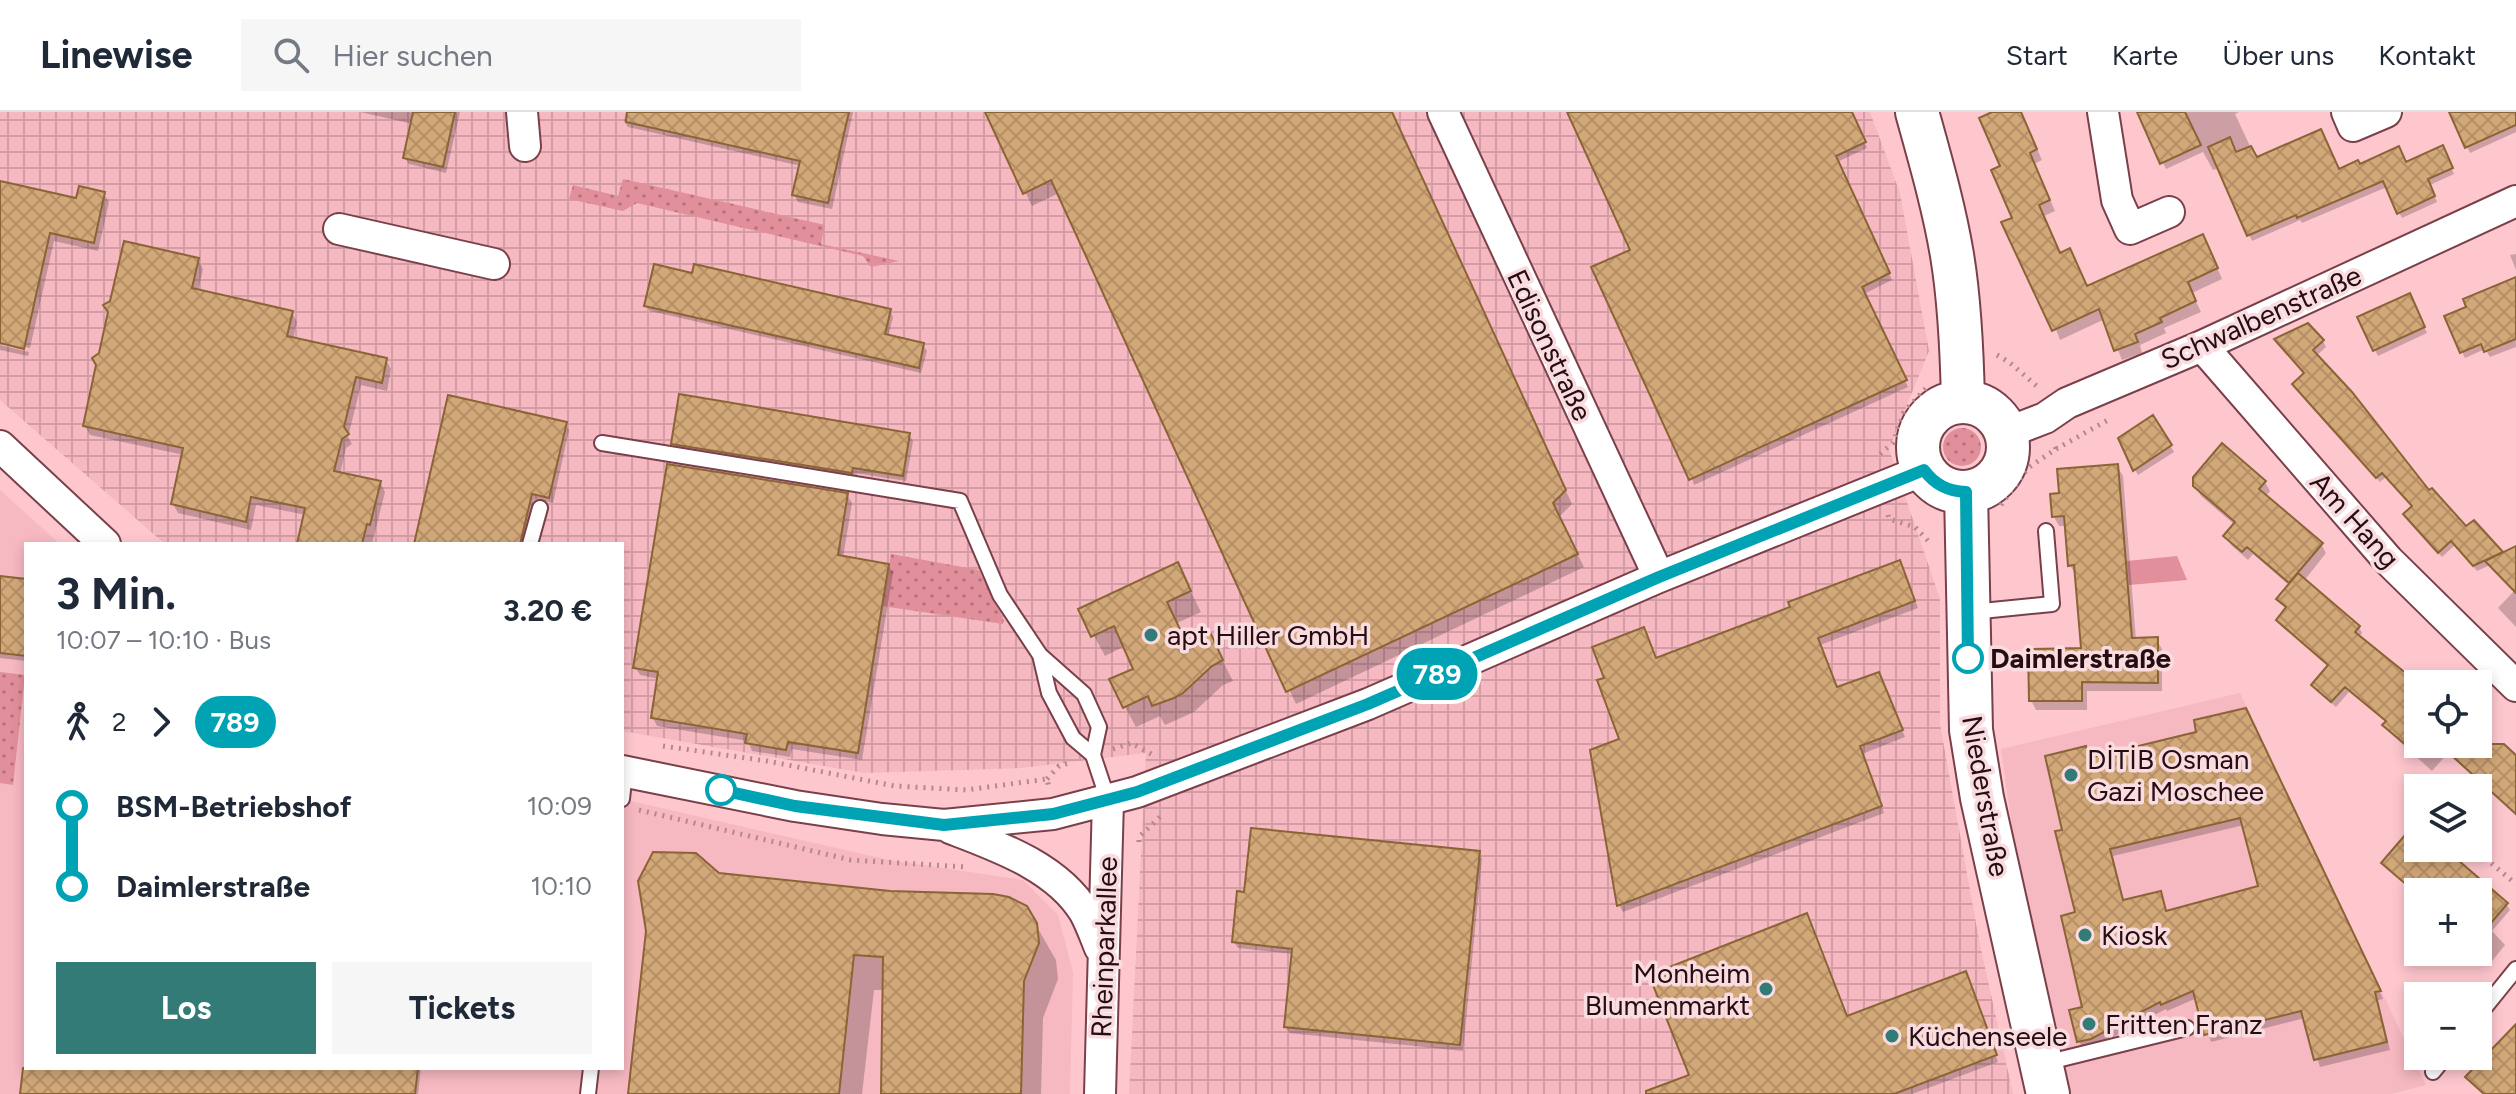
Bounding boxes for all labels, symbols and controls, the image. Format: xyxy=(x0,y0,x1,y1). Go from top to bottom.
search box xyxy=(241,19,801,91)
text: Linewise xyxy=(40,32,193,78)
icon: search xyxy=(269,33,313,77)
text: Hier suchen xyxy=(333,37,493,74)
text: Start xyxy=(2006,38,2068,72)
text: Karte xyxy=(2112,38,2178,72)
text: Über uns xyxy=(2222,38,2334,72)
text: Kontakt xyxy=(2378,38,2476,72)
street label: Schwalbenstraße xyxy=(2156,258,2366,376)
street label: Edisonstraße xyxy=(1500,264,1600,426)
street label: Am Hang xyxy=(2303,465,2407,575)
text: 3 Min. xyxy=(56,567,176,620)
text: 3.20 € xyxy=(503,592,592,629)
place label: apt Hiller GmbH xyxy=(1167,618,1369,652)
text: 10:07 – 10:10 · Bus xyxy=(56,624,271,656)
marker: apt Hiller GmbH xyxy=(1142,626,1160,644)
place label: Daimlerstraße xyxy=(1990,641,2171,675)
marker: Daimlerstraße xyxy=(1953,643,1983,673)
line badge: 789 xyxy=(1391,648,1483,700)
text: 789 xyxy=(1413,657,1461,691)
map controls xyxy=(2404,670,2492,1070)
button: locate xyxy=(2404,670,2492,758)
icon: walk xyxy=(56,700,100,744)
icon: forward xyxy=(139,700,183,744)
text: 789 xyxy=(211,705,260,739)
text: 2 xyxy=(112,706,127,738)
street label: Niederstraße xyxy=(1955,713,2017,879)
place label: DİTİB Osman Gazi Moschee xyxy=(2087,742,2264,808)
marker: DİTİB Osman Gazi Moschee xyxy=(2062,766,2080,784)
button: layers xyxy=(2404,774,2492,862)
unlabelled marker xyxy=(706,775,736,805)
text: BSM-Betriebshof xyxy=(116,788,352,825)
text: 10:09 xyxy=(527,790,592,822)
street label: Rheinparkallee xyxy=(1084,856,1124,1038)
text: Daimlerstraße xyxy=(116,868,310,905)
text: 10:10 xyxy=(531,870,592,902)
button: + xyxy=(2404,878,2492,966)
place label: Kiosk xyxy=(2101,918,2168,952)
marker: Kiosk xyxy=(2076,926,2094,944)
place label: Monheim Blumenmarkt xyxy=(1585,956,1750,1022)
button: Los xyxy=(56,962,316,1054)
button: Tickets xyxy=(332,962,592,1054)
marker: Monheim Blumenmarkt xyxy=(1757,980,1775,998)
button: − xyxy=(2404,982,2492,1070)
place label: Fritten Franz xyxy=(2105,1007,2263,1041)
marker: Fritten Franz xyxy=(2080,1015,2098,1033)
place label: Küchenseele xyxy=(1908,1019,2067,1053)
marker: Küchenseele xyxy=(1883,1027,1901,1045)

